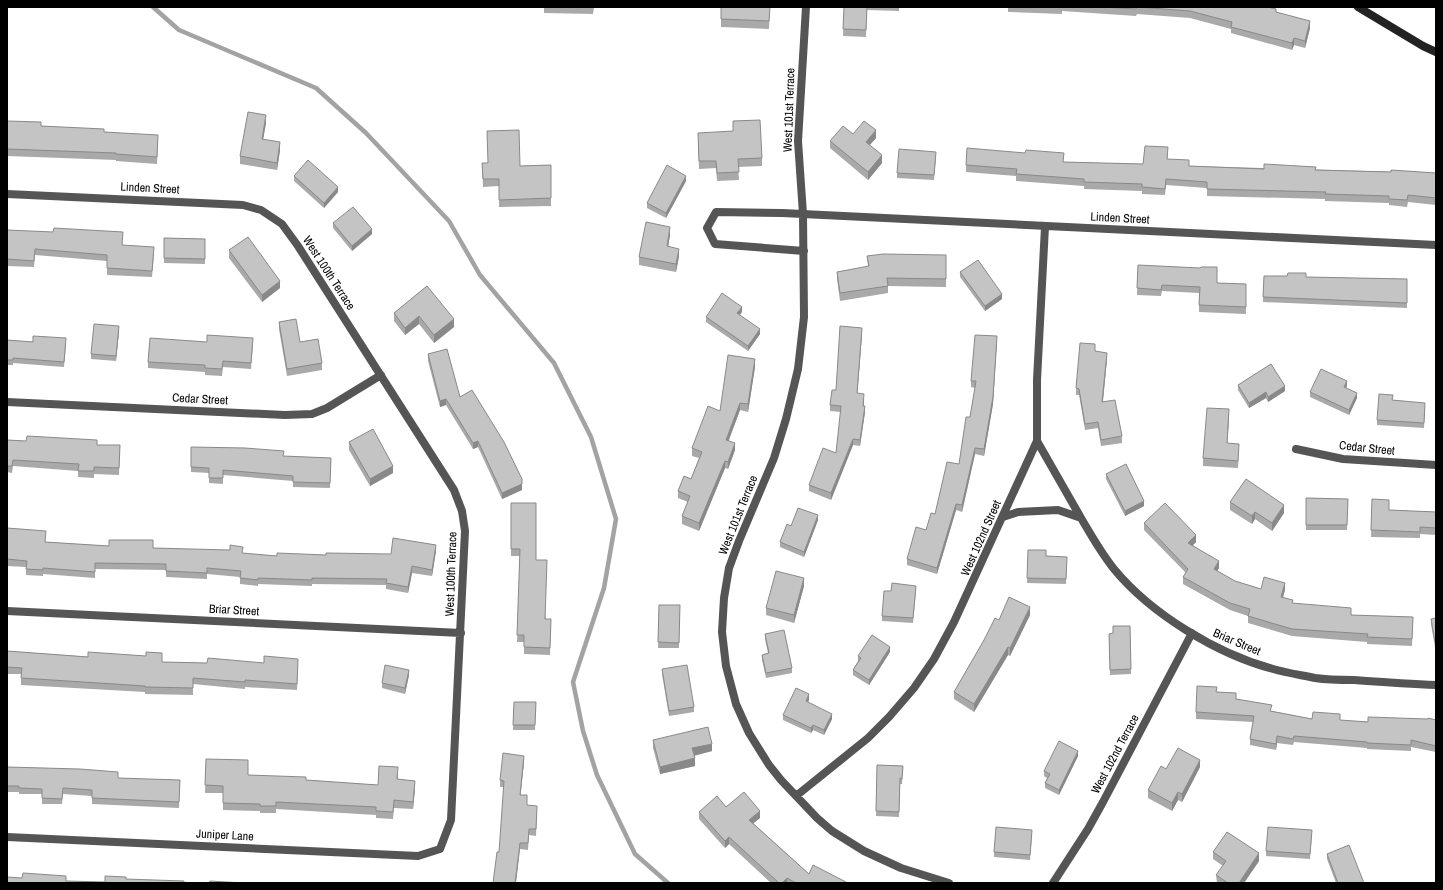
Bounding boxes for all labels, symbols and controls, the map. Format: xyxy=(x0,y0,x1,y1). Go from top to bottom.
street label: West 101st Terrace xyxy=(780,68,798,152)
street label: Linden Street xyxy=(120,178,180,198)
street label: Linden Street xyxy=(1090,208,1150,228)
street label: West 100th Terrace xyxy=(299,233,359,313)
street label: Cedar Street xyxy=(172,390,229,408)
street label: Cedar Street xyxy=(1338,437,1396,459)
street label: West 101st Terrace xyxy=(715,473,761,557)
street label: West 102nd Street xyxy=(957,497,1005,578)
street label: West 100th Terrace xyxy=(442,531,460,617)
street label: Briar Street xyxy=(208,601,260,619)
street label: Briar Street xyxy=(1211,625,1264,659)
street label: West 102nd Terrace xyxy=(1087,712,1143,796)
street label: Juniper Lane xyxy=(196,826,254,844)

